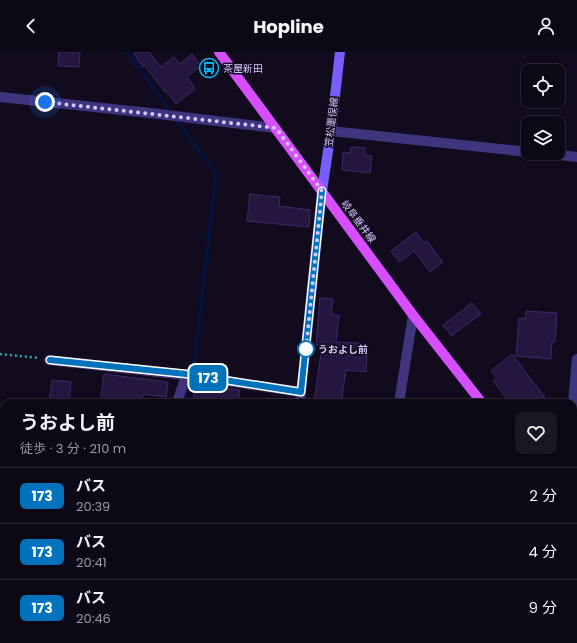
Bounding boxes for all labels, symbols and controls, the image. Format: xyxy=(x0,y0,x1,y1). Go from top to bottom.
text: Hopline xyxy=(253,14,324,39)
icon: back xyxy=(20,15,42,37)
icon: person xyxy=(535,15,557,37)
bus stop icon: 茶屋新田 xyxy=(198,57,220,79)
place label: 茶屋新田 xyxy=(223,61,263,76)
map controls xyxy=(521,64,565,160)
button: locate xyxy=(521,64,565,108)
your location xyxy=(35,92,55,112)
street label: 笠松墨俣線 xyxy=(321,96,342,148)
button: layers xyxy=(521,116,565,160)
street label: 岐阜垂井線 xyxy=(338,197,380,246)
marker: うおよし前 xyxy=(297,340,315,358)
place label: うおよし前 xyxy=(318,342,368,357)
line badge: 173 xyxy=(185,365,231,391)
text: 173 xyxy=(197,368,219,388)
text: うおよし前 xyxy=(20,409,115,436)
button: heart xyxy=(515,412,557,454)
text: 徒歩 · 3 分 · 210 m xyxy=(20,439,126,458)
text: バス xyxy=(76,475,106,496)
text: 2 分 xyxy=(529,485,557,506)
text: 173 xyxy=(31,486,53,506)
text: 20:39 xyxy=(76,497,110,516)
text: バス xyxy=(76,531,106,552)
text: 4 分 xyxy=(529,541,557,562)
text: 173 xyxy=(31,542,53,562)
text: 20:41 xyxy=(76,553,107,572)
text: バス xyxy=(76,587,106,608)
text: 9 分 xyxy=(529,597,557,618)
text: 173 xyxy=(31,598,53,618)
text: 20:46 xyxy=(76,609,111,628)

